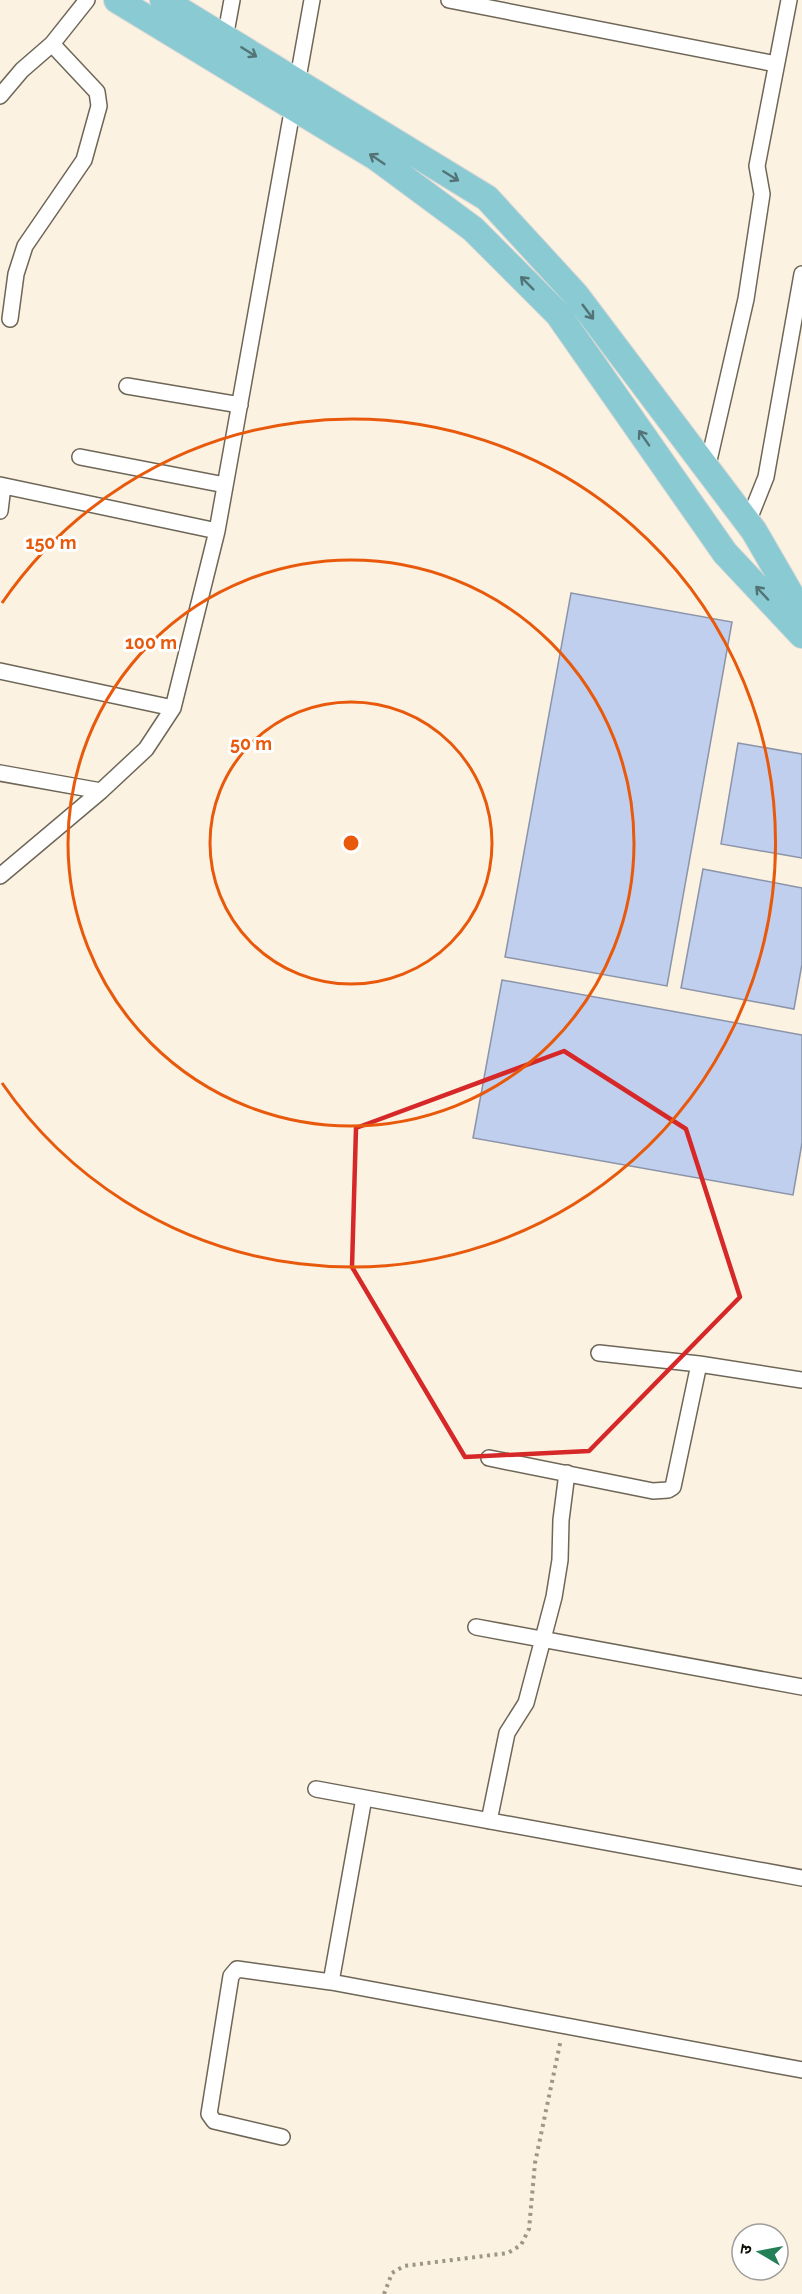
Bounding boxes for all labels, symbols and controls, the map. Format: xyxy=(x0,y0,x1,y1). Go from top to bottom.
one-way arrow xyxy=(240,47,257,59)
one-way arrow xyxy=(369,152,386,164)
one-way arrow xyxy=(442,170,459,182)
one-way arrow xyxy=(519,275,534,290)
one-way arrow xyxy=(582,304,595,320)
one-way arrow xyxy=(638,430,650,446)
text: 150 m xyxy=(26,532,77,553)
one-way arrow xyxy=(755,585,769,600)
text: 100 m xyxy=(125,632,177,653)
text: 50 m xyxy=(230,733,272,754)
centre of rings xyxy=(341,833,361,853)
north arrow xyxy=(730,2222,790,2282)
text: उ xyxy=(736,2243,756,2256)

